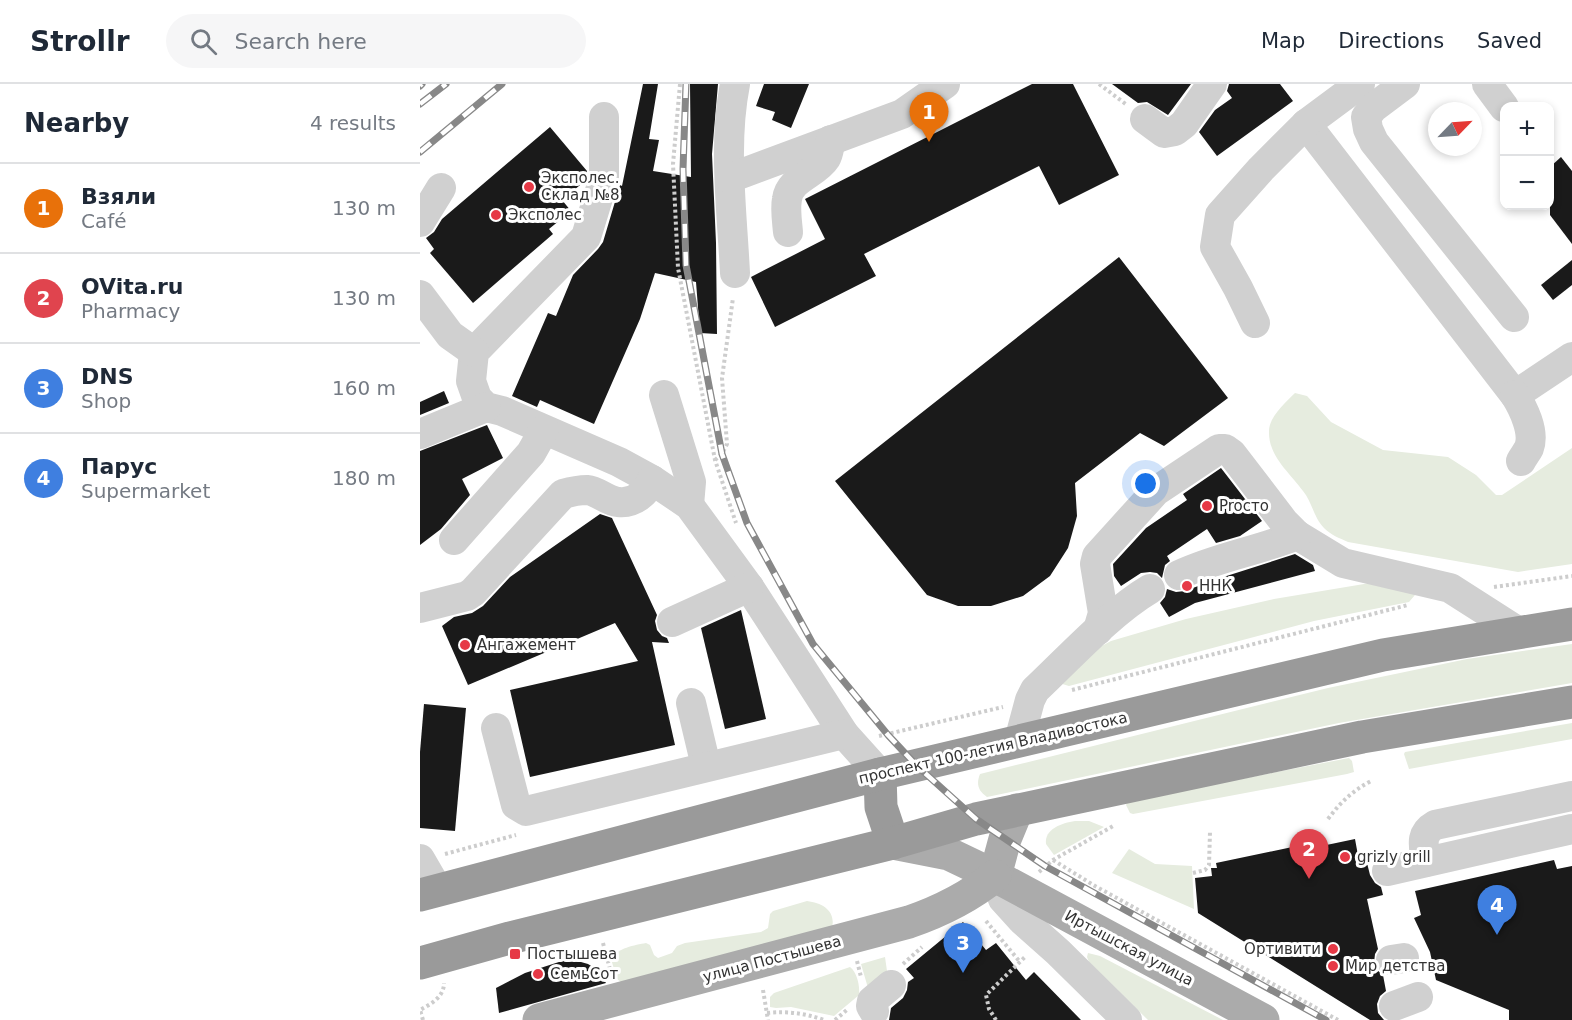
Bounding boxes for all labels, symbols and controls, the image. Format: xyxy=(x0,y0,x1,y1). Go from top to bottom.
search box xyxy=(166,14,586,68)
text: Strollr xyxy=(30,25,130,58)
icon: search xyxy=(187,25,220,58)
text: Search here xyxy=(235,29,367,54)
text: Map xyxy=(1261,29,1305,53)
text: Directions xyxy=(1338,29,1444,53)
text: Saved xyxy=(1477,29,1542,53)
pin: 1 xyxy=(910,92,948,142)
north arrow xyxy=(1428,102,1482,156)
map controls xyxy=(1500,102,1554,210)
button: + xyxy=(1500,102,1554,156)
text: Nearby xyxy=(24,108,129,138)
text: 4 results xyxy=(310,111,396,135)
button: − xyxy=(1500,156,1554,210)
place label: Эксполес. Склад №8 xyxy=(541,169,620,204)
marker: Эксполес. Склад №8 xyxy=(522,180,536,194)
text: Взяли xyxy=(81,184,156,209)
text: 1 xyxy=(37,196,50,220)
text: 130 m xyxy=(332,196,396,220)
place label: Эксполес xyxy=(508,206,582,224)
marker: Эксполес xyxy=(489,208,503,222)
text: Café xyxy=(81,209,127,233)
text: OVita.ru xyxy=(81,274,184,299)
text: 2 xyxy=(37,286,50,310)
text: 130 m xyxy=(332,286,396,310)
text: Pharmacy xyxy=(81,299,180,323)
text: DNS xyxy=(81,364,134,389)
text: 3 xyxy=(37,376,50,400)
text: 160 m xyxy=(332,376,396,400)
text: Shop xyxy=(81,389,131,413)
text: Парус xyxy=(81,454,157,479)
text: 4 xyxy=(37,466,50,490)
text: 180 m xyxy=(332,466,396,490)
your location xyxy=(1131,469,1160,498)
text: Supermarket xyxy=(81,479,210,503)
place label: Proсто xyxy=(1219,497,1269,515)
marker: Proсто xyxy=(1200,499,1214,513)
place label: ННК xyxy=(1199,577,1233,595)
marker: ННК xyxy=(1180,579,1194,593)
place label: Ангажемент xyxy=(477,636,576,654)
marker: Ангажемент xyxy=(458,638,472,652)
street label: проспект 100-летия Владивостока xyxy=(857,708,1129,788)
pin: 2 xyxy=(1290,830,1328,879)
place label: grizly grill xyxy=(1357,848,1431,866)
marker: grizly grill xyxy=(1338,850,1352,864)
pin: 4 xyxy=(1478,886,1516,935)
street label: Иртышская улица xyxy=(1062,906,1196,990)
pin: 3 xyxy=(944,924,982,973)
street label: улица Постышева xyxy=(701,932,843,986)
place label: Ортивити xyxy=(1244,940,1321,958)
marker: Ортивити xyxy=(1326,942,1340,956)
place label: Постышева xyxy=(527,945,617,963)
marker: Постышева xyxy=(508,947,522,961)
place label: Мир детства xyxy=(1345,957,1445,975)
marker: Мир детства xyxy=(1326,959,1340,973)
place label: СемьСот xyxy=(550,965,619,983)
marker: СемьСот xyxy=(531,967,545,981)

